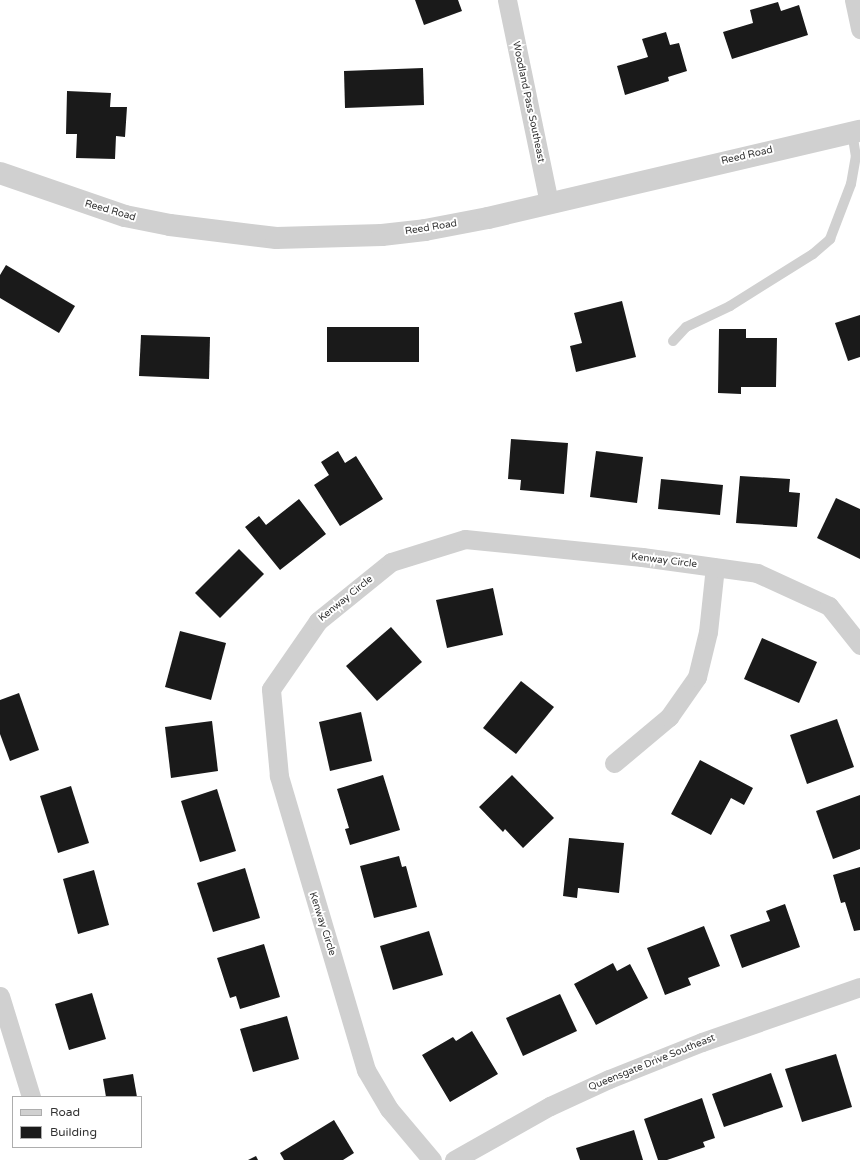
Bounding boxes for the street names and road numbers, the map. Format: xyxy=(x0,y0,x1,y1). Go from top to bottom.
street label: Woodland Pass Southeast xyxy=(509,40,547,164)
street label: Reed Road xyxy=(720,144,774,168)
street label: Reed Road xyxy=(83,198,137,224)
street label: Reed Road xyxy=(404,218,458,238)
street label: Kenway Circle xyxy=(630,551,698,571)
street label: Kenway Circle xyxy=(316,573,376,625)
street label: Kenway Circle xyxy=(306,891,338,957)
street label: Queensgate Drive Southeast xyxy=(587,1032,717,1094)

